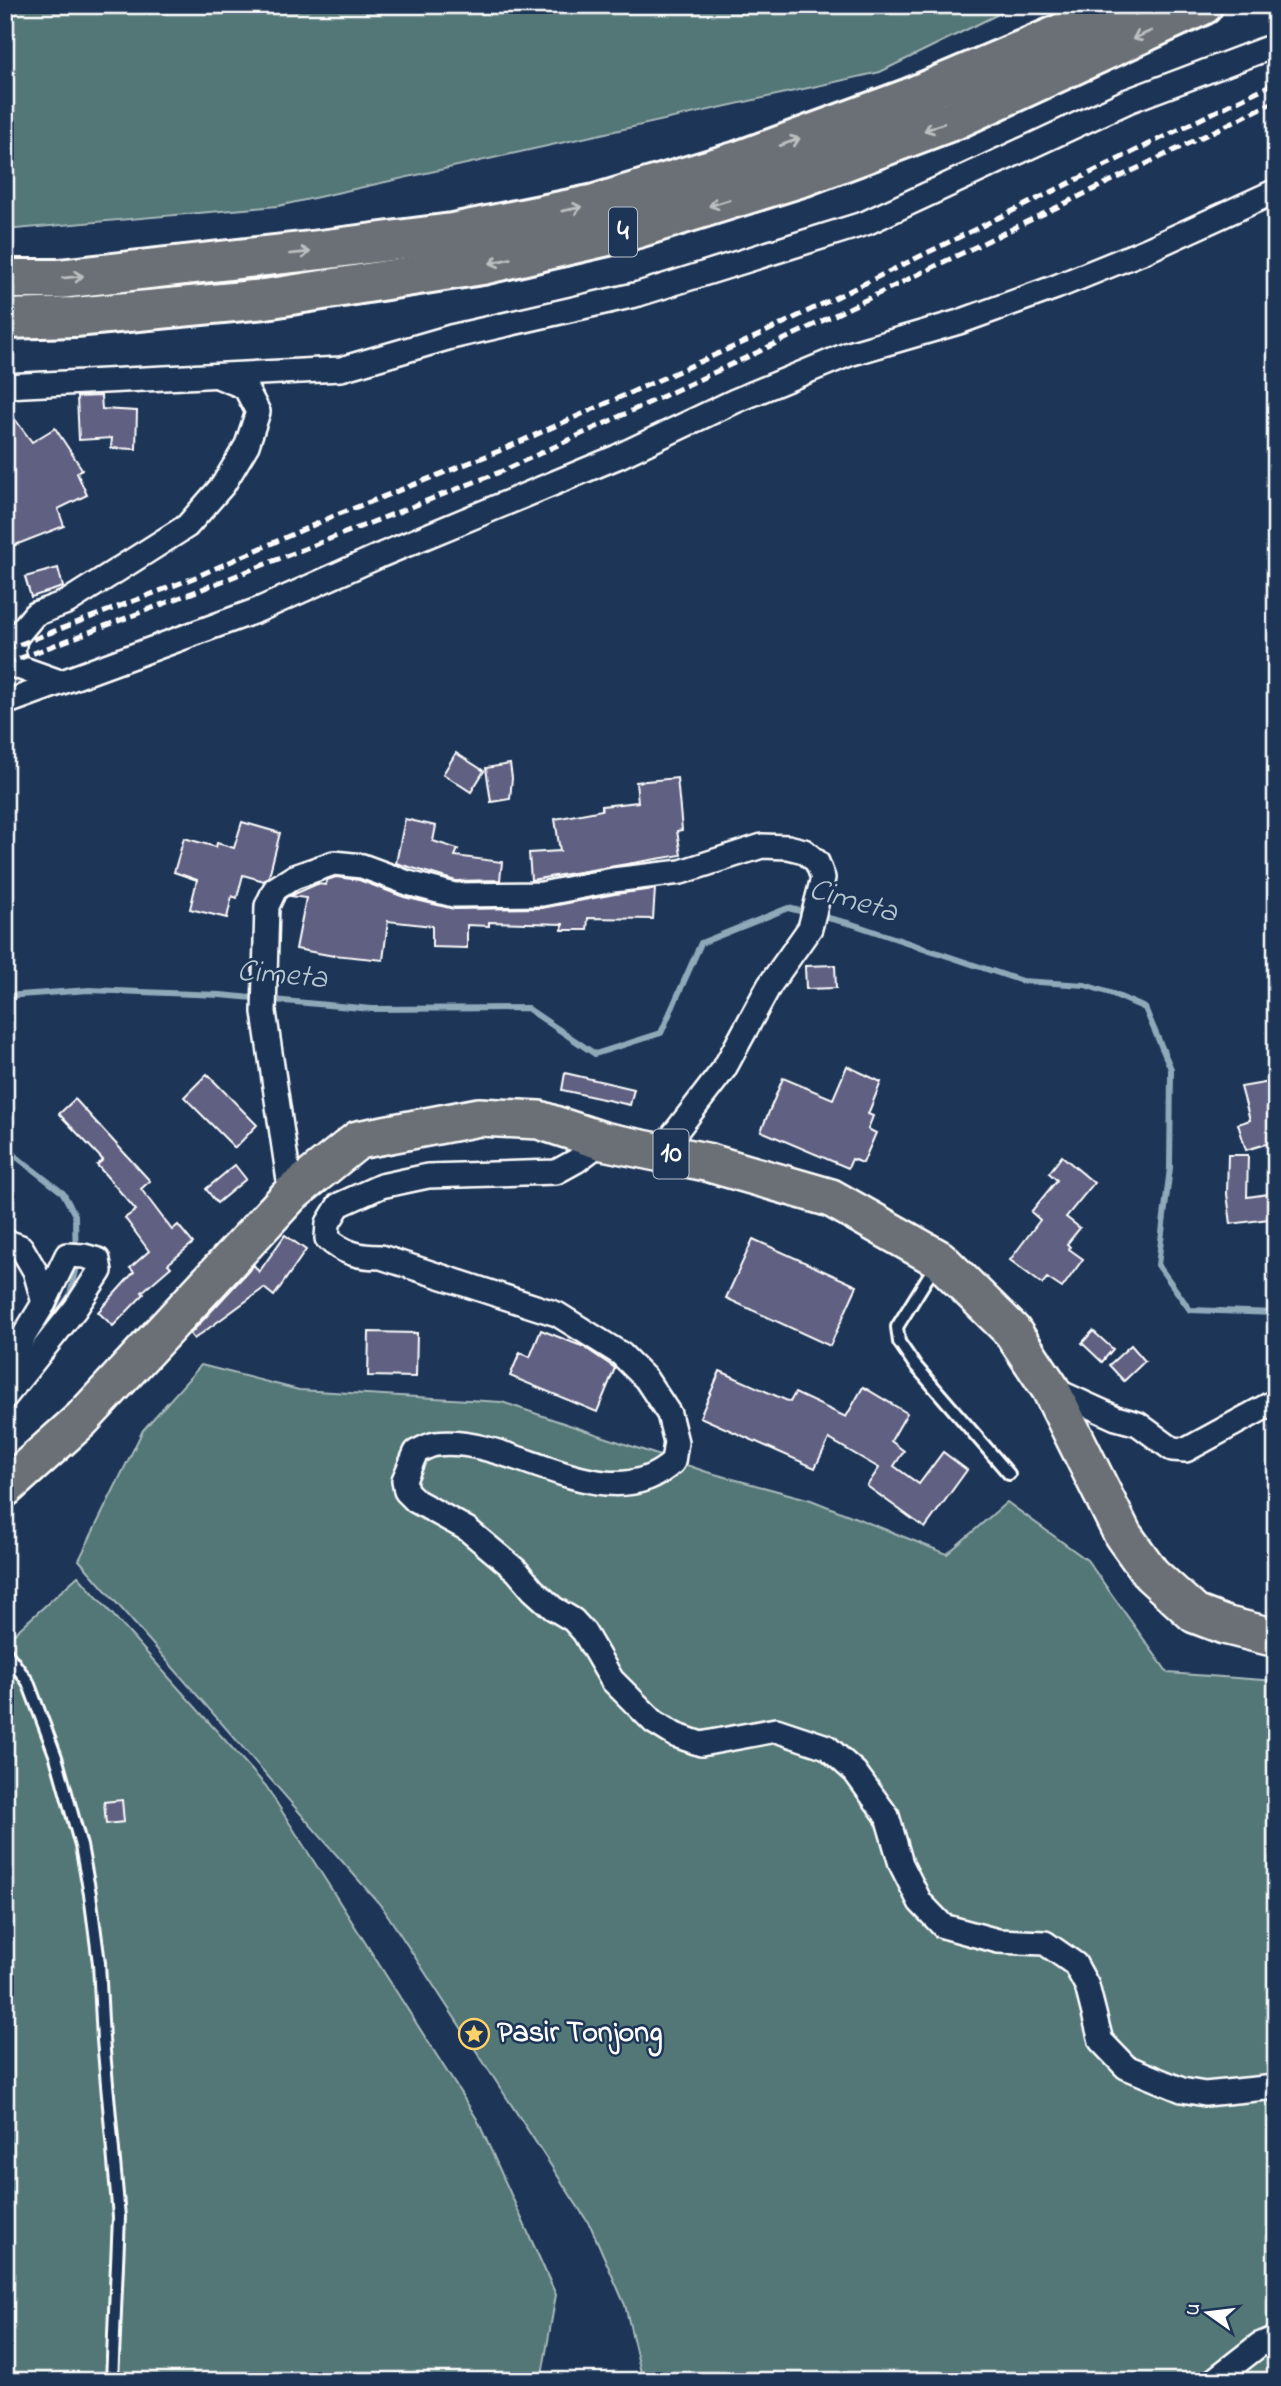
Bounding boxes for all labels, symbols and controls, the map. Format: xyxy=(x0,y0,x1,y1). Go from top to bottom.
one-way arrow xyxy=(1132,29,1153,42)
one-way arrow xyxy=(923,122,945,135)
one-way arrow xyxy=(778,135,800,147)
one-way arrow xyxy=(709,198,731,210)
one-way arrow xyxy=(560,201,583,215)
road number: 4 xyxy=(609,208,637,256)
one-way arrow xyxy=(288,246,310,259)
one-way arrow xyxy=(489,255,511,268)
one-way arrow xyxy=(62,271,84,284)
water label: Cimeta xyxy=(803,867,904,937)
water label: Cimeta xyxy=(235,949,330,1003)
road number: 10 xyxy=(654,1130,688,1178)
place label: Pasir Tonjong xyxy=(497,2012,663,2057)
place icon: Pasir Tonjong xyxy=(457,2017,491,2051)
north arrow xyxy=(1172,2278,1242,2348)
text: U xyxy=(1179,2300,1208,2319)

